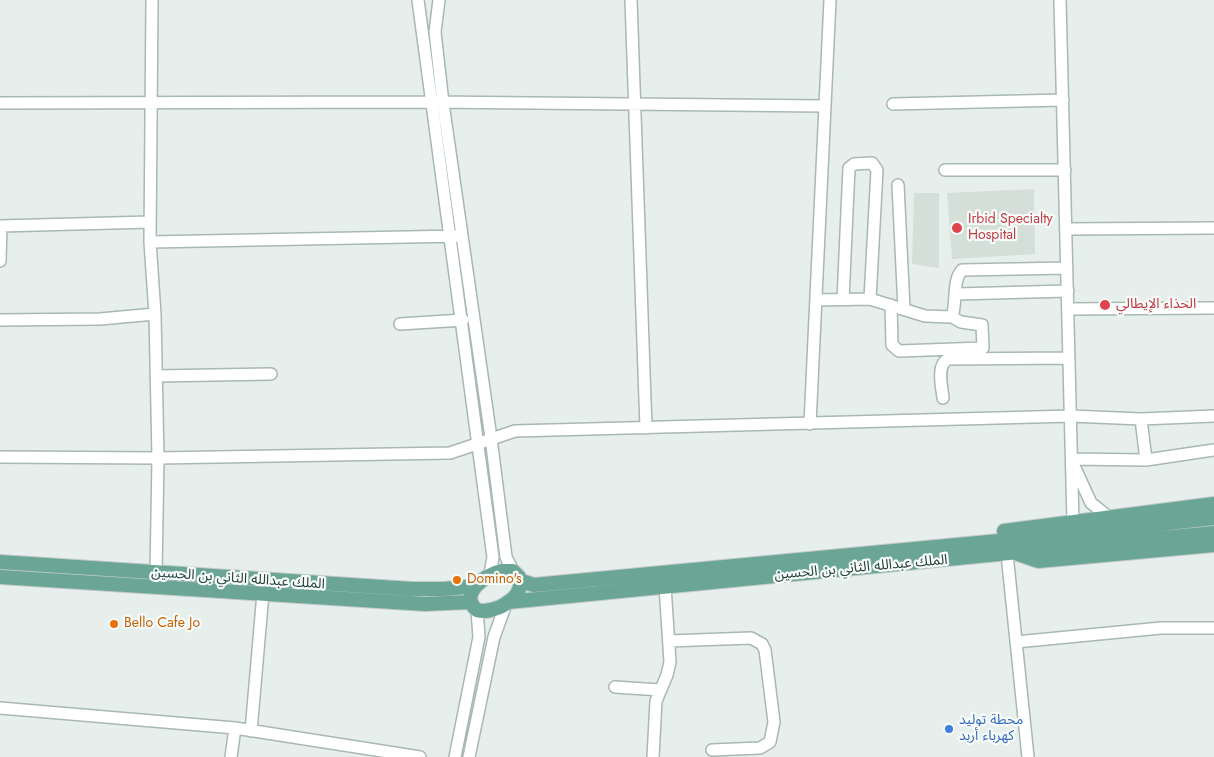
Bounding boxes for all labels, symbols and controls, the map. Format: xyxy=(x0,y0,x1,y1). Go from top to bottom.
place label: Irbid Specialty Hospital xyxy=(968,212,1053,244)
marker: Irbid Specialty Hospital xyxy=(950,221,964,235)
place label: الحذاء الإيطالي xyxy=(1116,297,1196,313)
marker: الحذاء الإيطالي xyxy=(1098,298,1112,312)
street label: الملك عبدالله الثاني بن الحسين xyxy=(774,552,948,584)
street label: الملك عبدالله الثاني بن الحسين xyxy=(151,565,325,593)
place label: Domino's xyxy=(467,572,522,588)
marker: Domino's xyxy=(451,574,463,586)
place label: Bello Cafe Jo xyxy=(124,616,200,632)
marker: Bello Cafe Jo xyxy=(108,618,120,630)
place label: محطة توليد كهرباء أربد xyxy=(959,713,1023,746)
marker: محطة توليد كهرباء أربد xyxy=(943,723,955,735)

